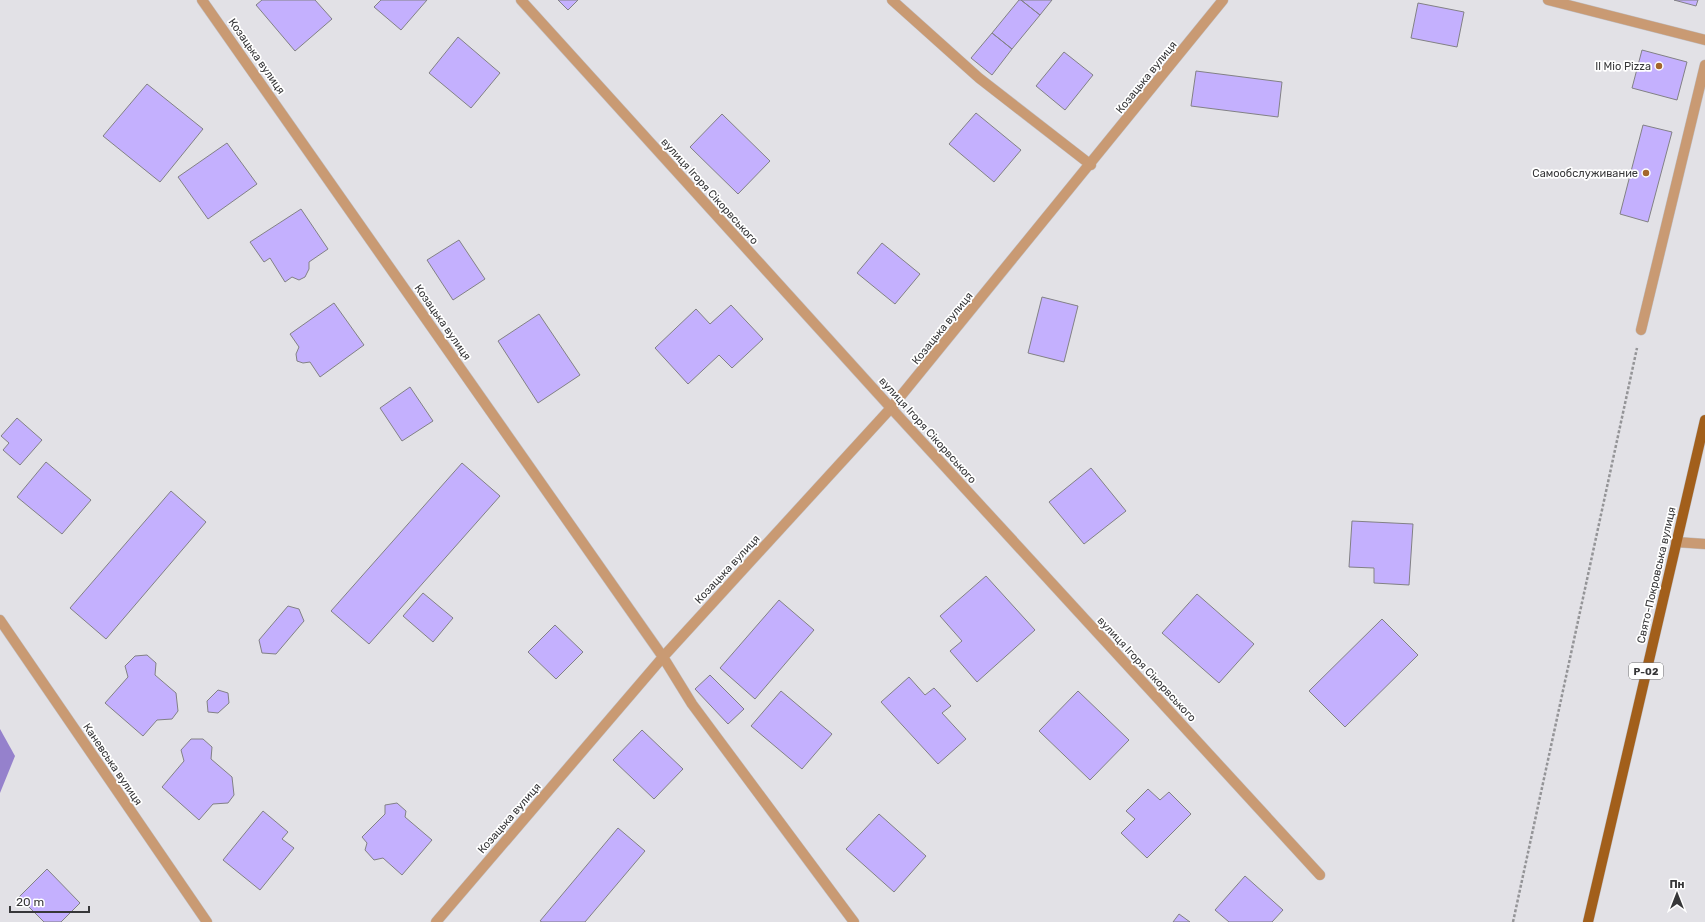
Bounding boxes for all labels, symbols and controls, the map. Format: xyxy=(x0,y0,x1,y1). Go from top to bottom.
street label: Козацька вулиця xyxy=(226,16,288,97)
street label: Козацька вулиця xyxy=(1113,38,1180,116)
place label: Il Mio Pizza xyxy=(1595,60,1651,73)
marker: Il Mio Pizza xyxy=(1654,61,1664,71)
street label: вулиця Ігоря Сікорвського xyxy=(658,135,761,247)
place label: Самообслуживание xyxy=(1532,167,1638,180)
marker: Самообслуживание xyxy=(1641,168,1651,178)
street label: Козацька вулиця xyxy=(412,282,474,363)
street label: Козацька вулиця xyxy=(909,289,976,367)
street label: вулиця Ігоря Сікорвського xyxy=(876,374,979,486)
street label: Свято-Покровська вулиця xyxy=(1634,506,1679,645)
street label: Козацька вулиця xyxy=(692,532,763,606)
street label: вулиця Ігоря Сікорвського xyxy=(1095,614,1199,725)
road number: Р-02 xyxy=(1629,663,1663,679)
street label: Каневська вулиця xyxy=(80,721,145,808)
street label: Козацька вулиця xyxy=(475,780,544,856)
north arrow xyxy=(1657,874,1697,914)
text: Пн xyxy=(1669,878,1685,891)
scale bar xyxy=(10,888,89,914)
text: 20 m xyxy=(16,895,44,909)

